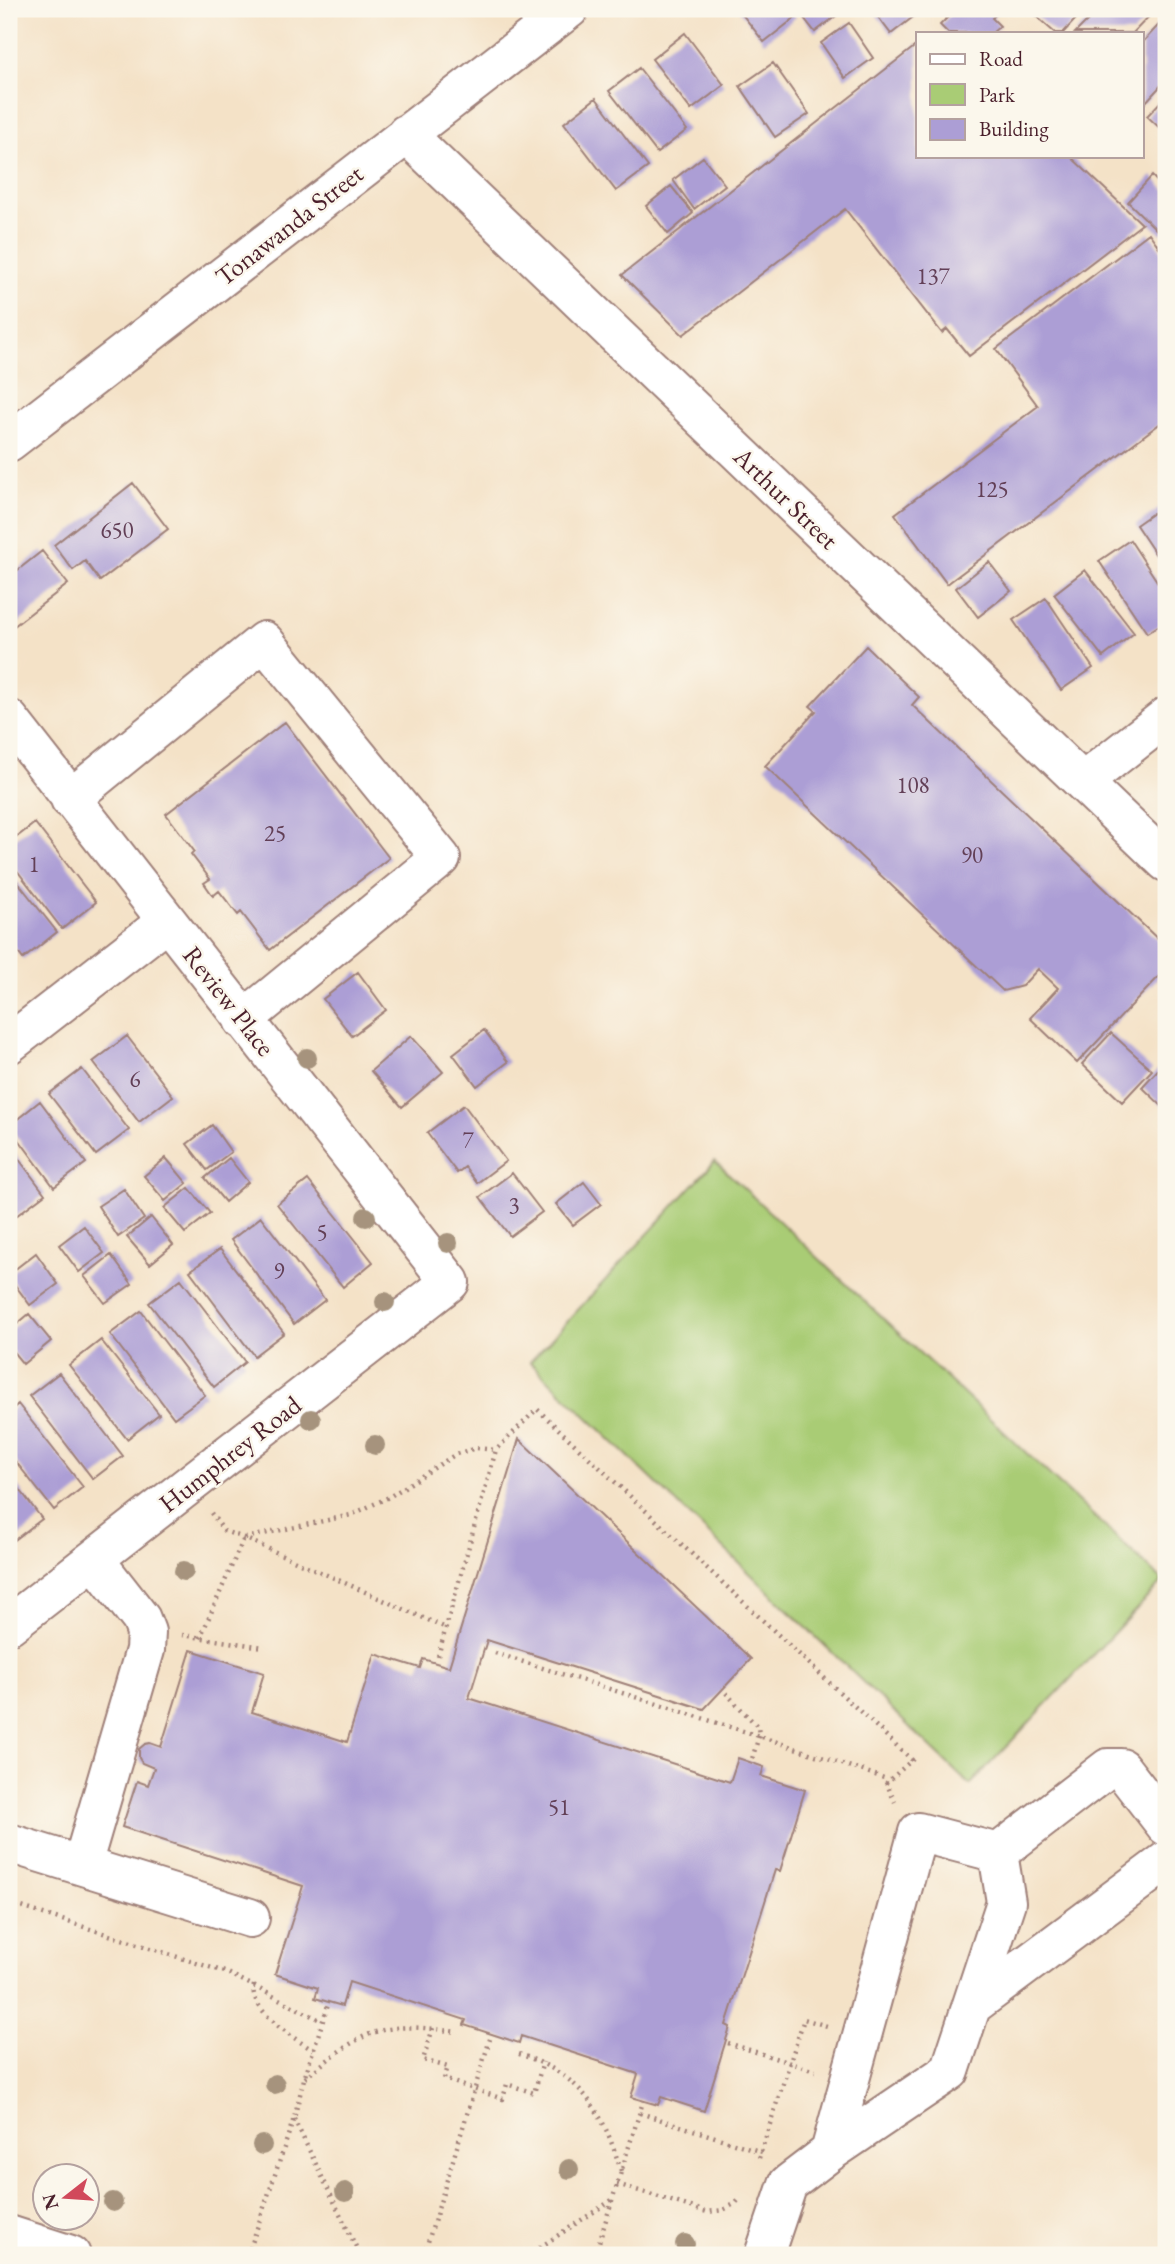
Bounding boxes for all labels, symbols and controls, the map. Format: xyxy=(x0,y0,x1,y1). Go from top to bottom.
legend xyxy=(916,32,1144,158)
text: Road xyxy=(979,45,1023,72)
text: Park xyxy=(979,81,1016,108)
text: Building xyxy=(979,115,1049,142)
street label: Tonawanda Street xyxy=(208,157,370,293)
house number: 137 xyxy=(916,261,951,291)
street label: Arthur Street xyxy=(726,439,846,556)
house number: 125 xyxy=(975,474,1009,504)
house number: 650 xyxy=(100,515,134,545)
house number: 108 xyxy=(896,770,930,800)
house number: 25 xyxy=(264,818,286,848)
house number: 90 xyxy=(961,840,983,870)
house number: 1 xyxy=(28,849,40,879)
street label: Review Place xyxy=(175,939,283,1063)
house number: 6 xyxy=(129,1064,141,1094)
house number: 7 xyxy=(462,1125,474,1155)
house number: 3 xyxy=(508,1190,520,1220)
house number: 5 xyxy=(316,1217,328,1247)
house number: 9 xyxy=(273,1256,285,1286)
street label: Humphrey Road xyxy=(152,1387,309,1520)
house number: 51 xyxy=(548,1792,570,1822)
north arrow xyxy=(32,2162,102,2232)
text: N xyxy=(36,2190,64,2213)

